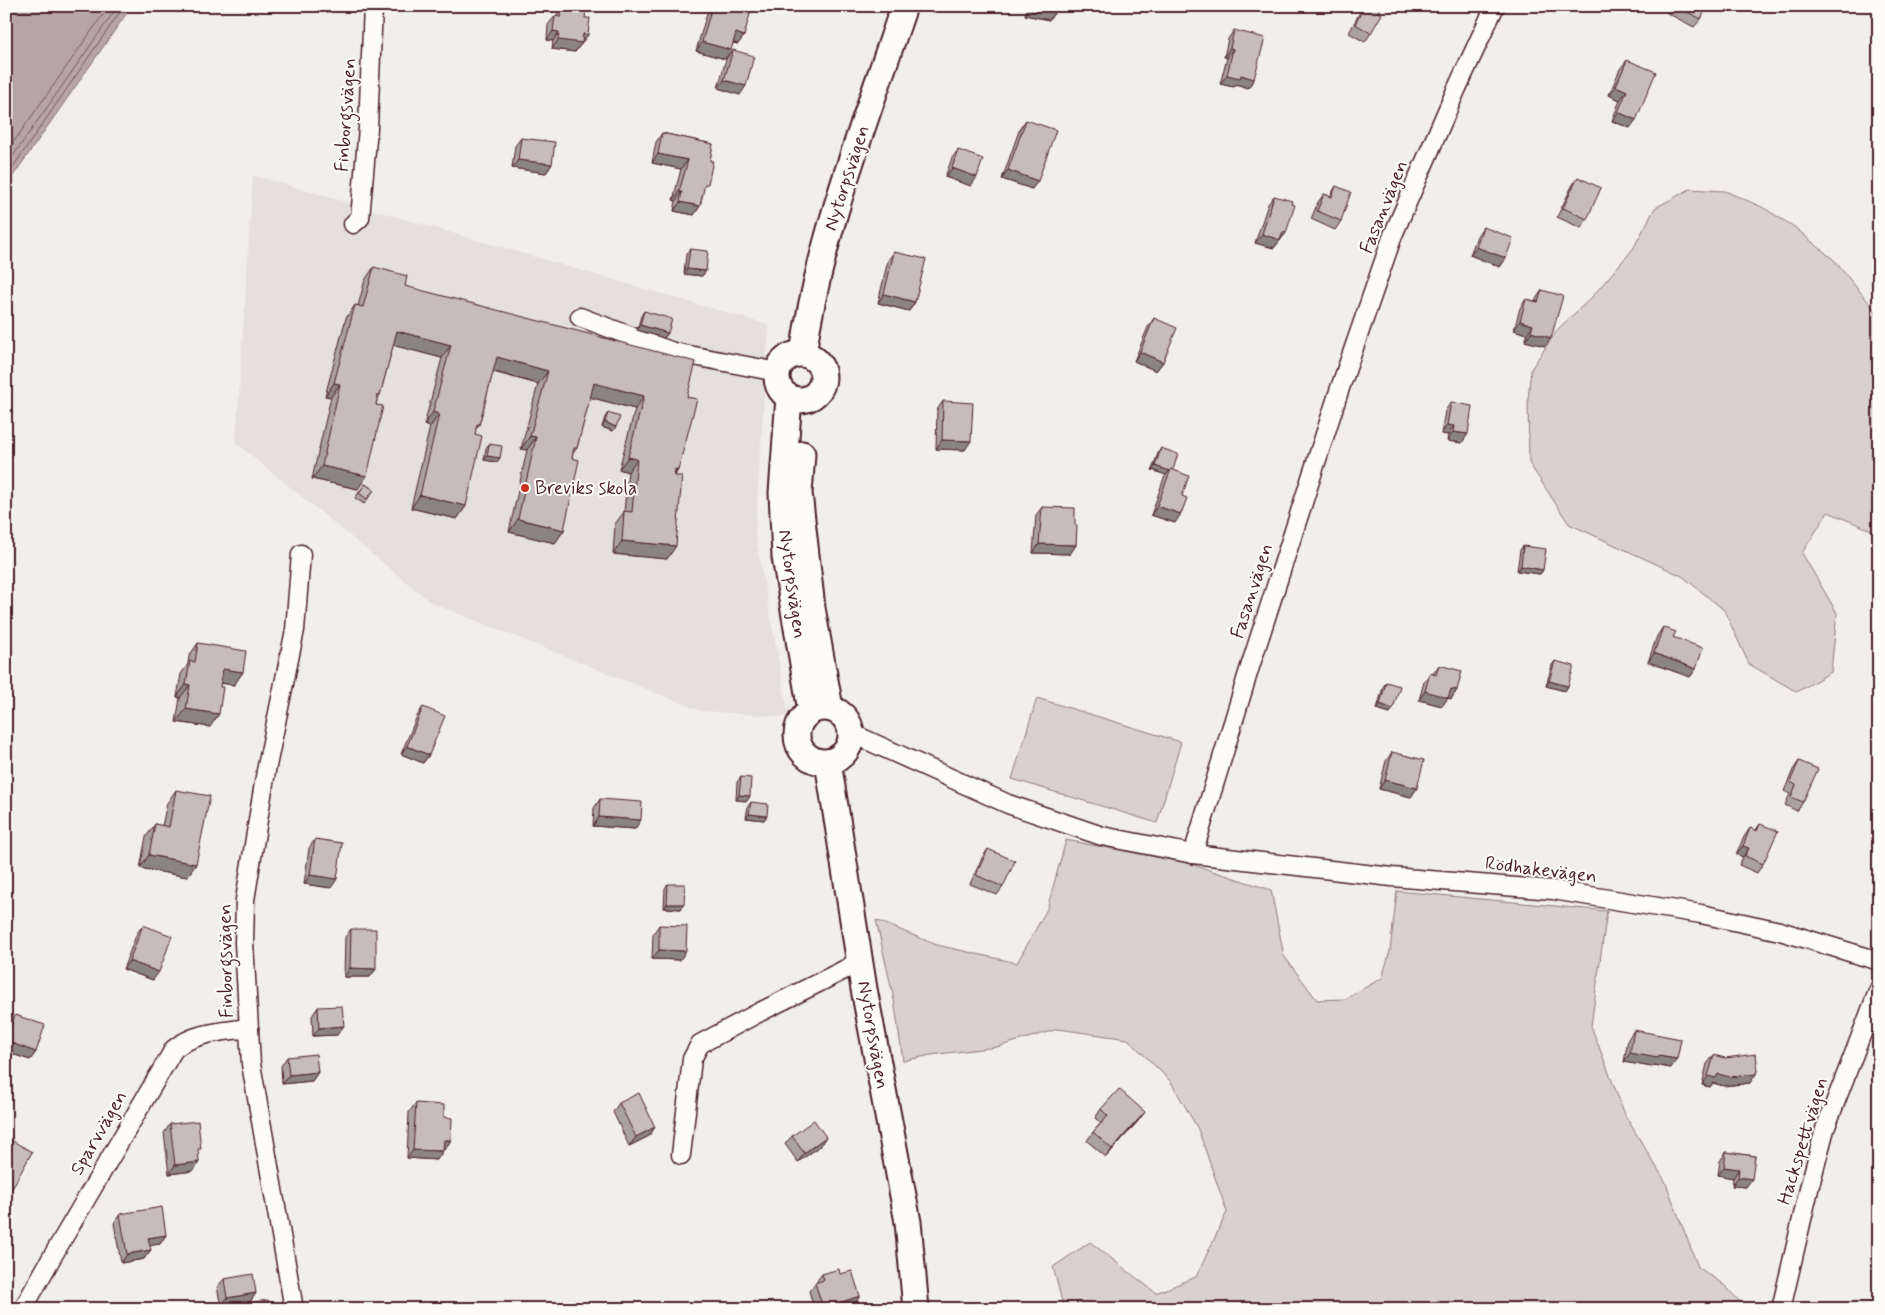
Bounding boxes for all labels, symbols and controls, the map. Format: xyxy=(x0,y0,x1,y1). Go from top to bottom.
street label: Finborgsvägen xyxy=(330,57,365,173)
street label: Nytorpsvägen xyxy=(818,122,877,234)
street label: Fasanvägen xyxy=(1354,157,1415,258)
place label: Breviks skola xyxy=(535,476,637,501)
marker: Breviks skola xyxy=(519,482,531,494)
street label: Nytorpsvägen xyxy=(771,528,812,640)
street label: Fasanvägen xyxy=(1225,540,1280,642)
street label: Rödhakevägen xyxy=(1484,851,1598,890)
street label: Finborgsvägen xyxy=(213,904,242,1018)
street label: Nytorpsvägen xyxy=(850,979,895,1091)
street label: Hackspettvägen xyxy=(1772,1074,1835,1208)
street label: Sparvvägen xyxy=(65,1086,134,1180)

